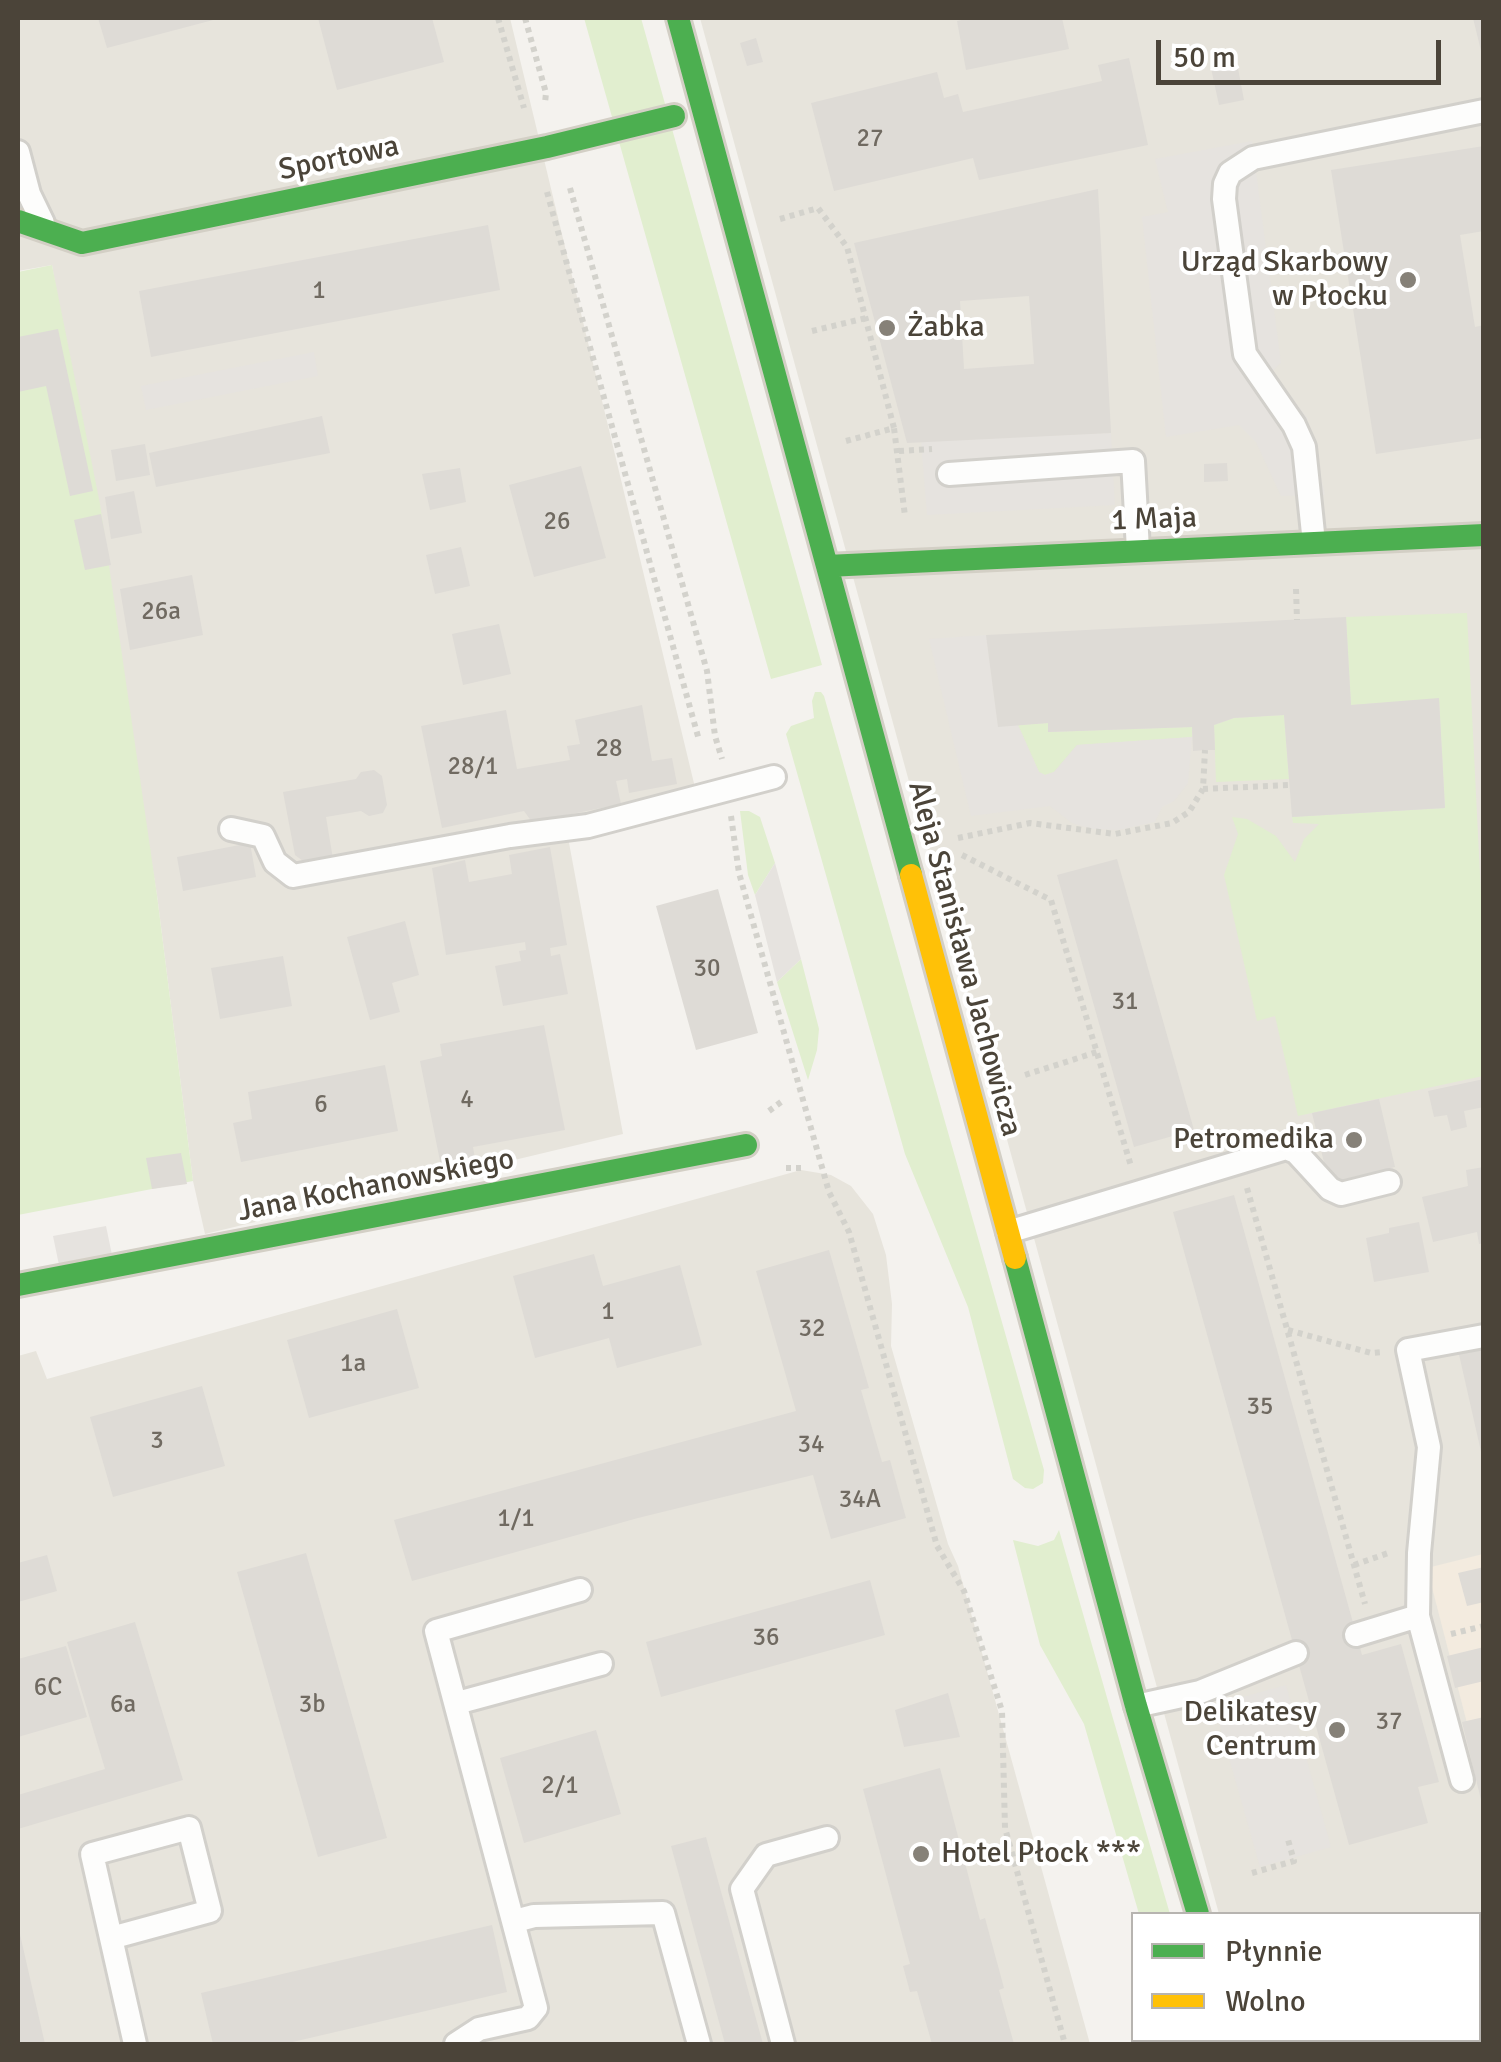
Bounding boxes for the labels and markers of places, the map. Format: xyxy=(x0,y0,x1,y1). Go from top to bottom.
place label: Urząd Skarbowy w Płocku xyxy=(1181,245,1388,316)
marker: Urząd Skarbowy w Płocku xyxy=(1397,269,1419,291)
place label: Żabka xyxy=(907,310,985,346)
marker: Żabka xyxy=(876,317,898,339)
place label: Petromedika xyxy=(1173,1122,1334,1158)
marker: Petromedika xyxy=(1343,1129,1365,1151)
place label: Delikatesy Centrum xyxy=(1183,1695,1317,1766)
marker: Delikatesy Centrum xyxy=(1326,1719,1348,1741)
place label: Hotel Płock *** xyxy=(941,1836,1141,1872)
marker: Hotel Płock *** xyxy=(910,1843,932,1865)

